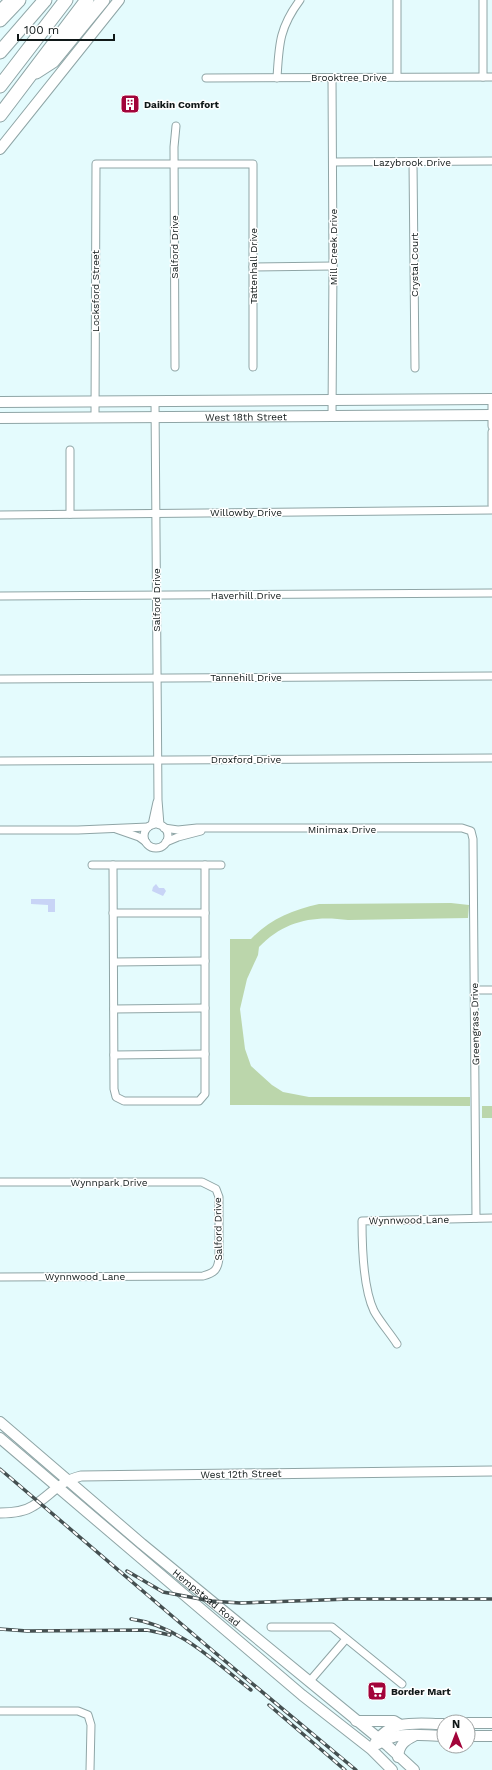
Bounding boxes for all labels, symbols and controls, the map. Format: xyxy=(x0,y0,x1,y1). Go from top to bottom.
scale bar xyxy=(18,16,114,42)
text: 100 m xyxy=(24,23,59,37)
street label: Brooktree Drive xyxy=(311,72,387,83)
building icon: Daikin Comfort xyxy=(119,93,141,115)
place label: Daikin Comfort xyxy=(144,99,219,110)
street label: Lazybrook Drive xyxy=(373,157,451,168)
street label: Mill Creek Drive xyxy=(328,209,339,285)
street label: Salford Drive xyxy=(169,215,180,279)
street label: Tattenhall Drive xyxy=(248,228,259,304)
street label: Crystal Court xyxy=(409,232,420,297)
street label: Locksford Street xyxy=(90,249,101,332)
street label: West 18th Street xyxy=(205,411,288,422)
street label: Willowby Drive xyxy=(210,507,282,518)
street label: Salford Drive xyxy=(151,568,162,632)
street label: Haverhill Drive xyxy=(211,590,282,601)
street label: Tannehill Drive xyxy=(210,672,282,683)
street label: Droxford Drive xyxy=(211,754,281,765)
street label: Minimax Drive xyxy=(308,824,377,835)
street label: Greengrass Drive xyxy=(469,982,481,1065)
street label: Wynnpark Drive xyxy=(71,1177,148,1188)
street label: Salford Drive xyxy=(212,1197,224,1261)
street label: Wynnwood Lane xyxy=(369,1214,450,1226)
street label: Wynnwood Lane xyxy=(45,1271,125,1282)
street label: West 12th Street xyxy=(200,1468,283,1480)
street label: Hempstead Road xyxy=(171,1566,243,1628)
supermarket icon: Border Mart xyxy=(366,1680,388,1702)
place label: Border Mart xyxy=(391,1686,451,1697)
north arrow xyxy=(436,1714,476,1754)
text: N xyxy=(452,1718,460,1731)

